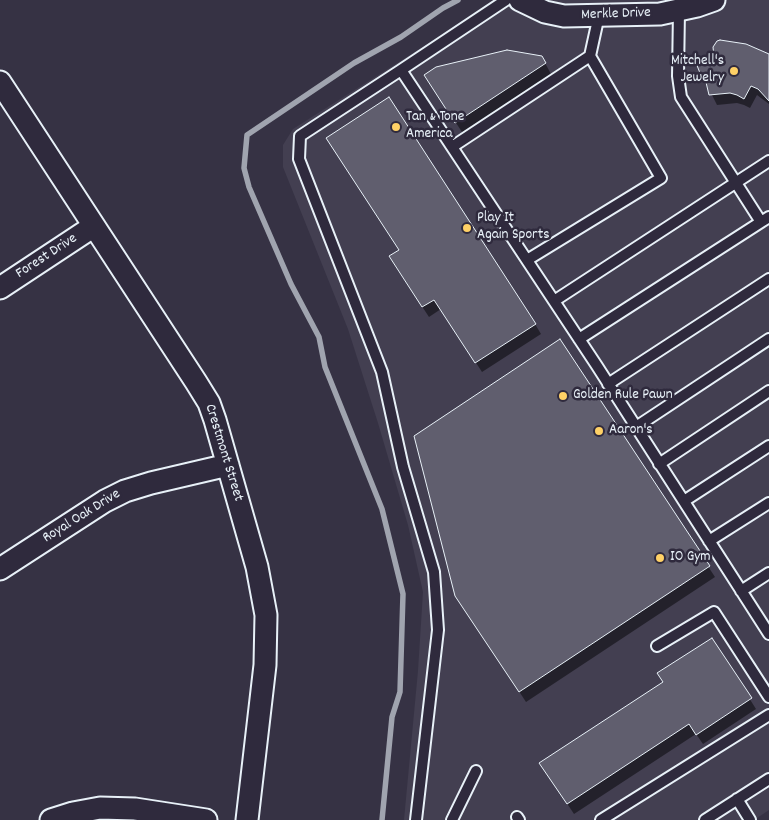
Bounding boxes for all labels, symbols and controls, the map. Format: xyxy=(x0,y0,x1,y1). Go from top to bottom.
street label: Merkle Drive xyxy=(581,5,651,25)
place label: Mitchell's Jewelry xyxy=(671,53,724,88)
marker: Mitchell's Jewelry xyxy=(728,65,740,77)
place label: Tan & Tone America xyxy=(406,109,464,144)
marker: Tan & Tone America xyxy=(390,121,402,133)
place label: Play It Again Sports xyxy=(477,210,550,245)
marker: Play It Again Sports xyxy=(461,222,473,234)
street label: Forest Drive xyxy=(13,230,81,284)
place label: Golden Rule Pawn xyxy=(573,387,673,405)
marker: Golden Rule Pawn xyxy=(557,390,569,402)
street label: Crestmont Street xyxy=(200,402,246,504)
place label: Aaron's xyxy=(609,422,653,440)
marker: Aaron's xyxy=(593,425,605,437)
street label: Royal Oak Drive xyxy=(40,486,124,548)
place label: IO Gym xyxy=(670,549,711,567)
marker: IO Gym xyxy=(654,552,666,564)

